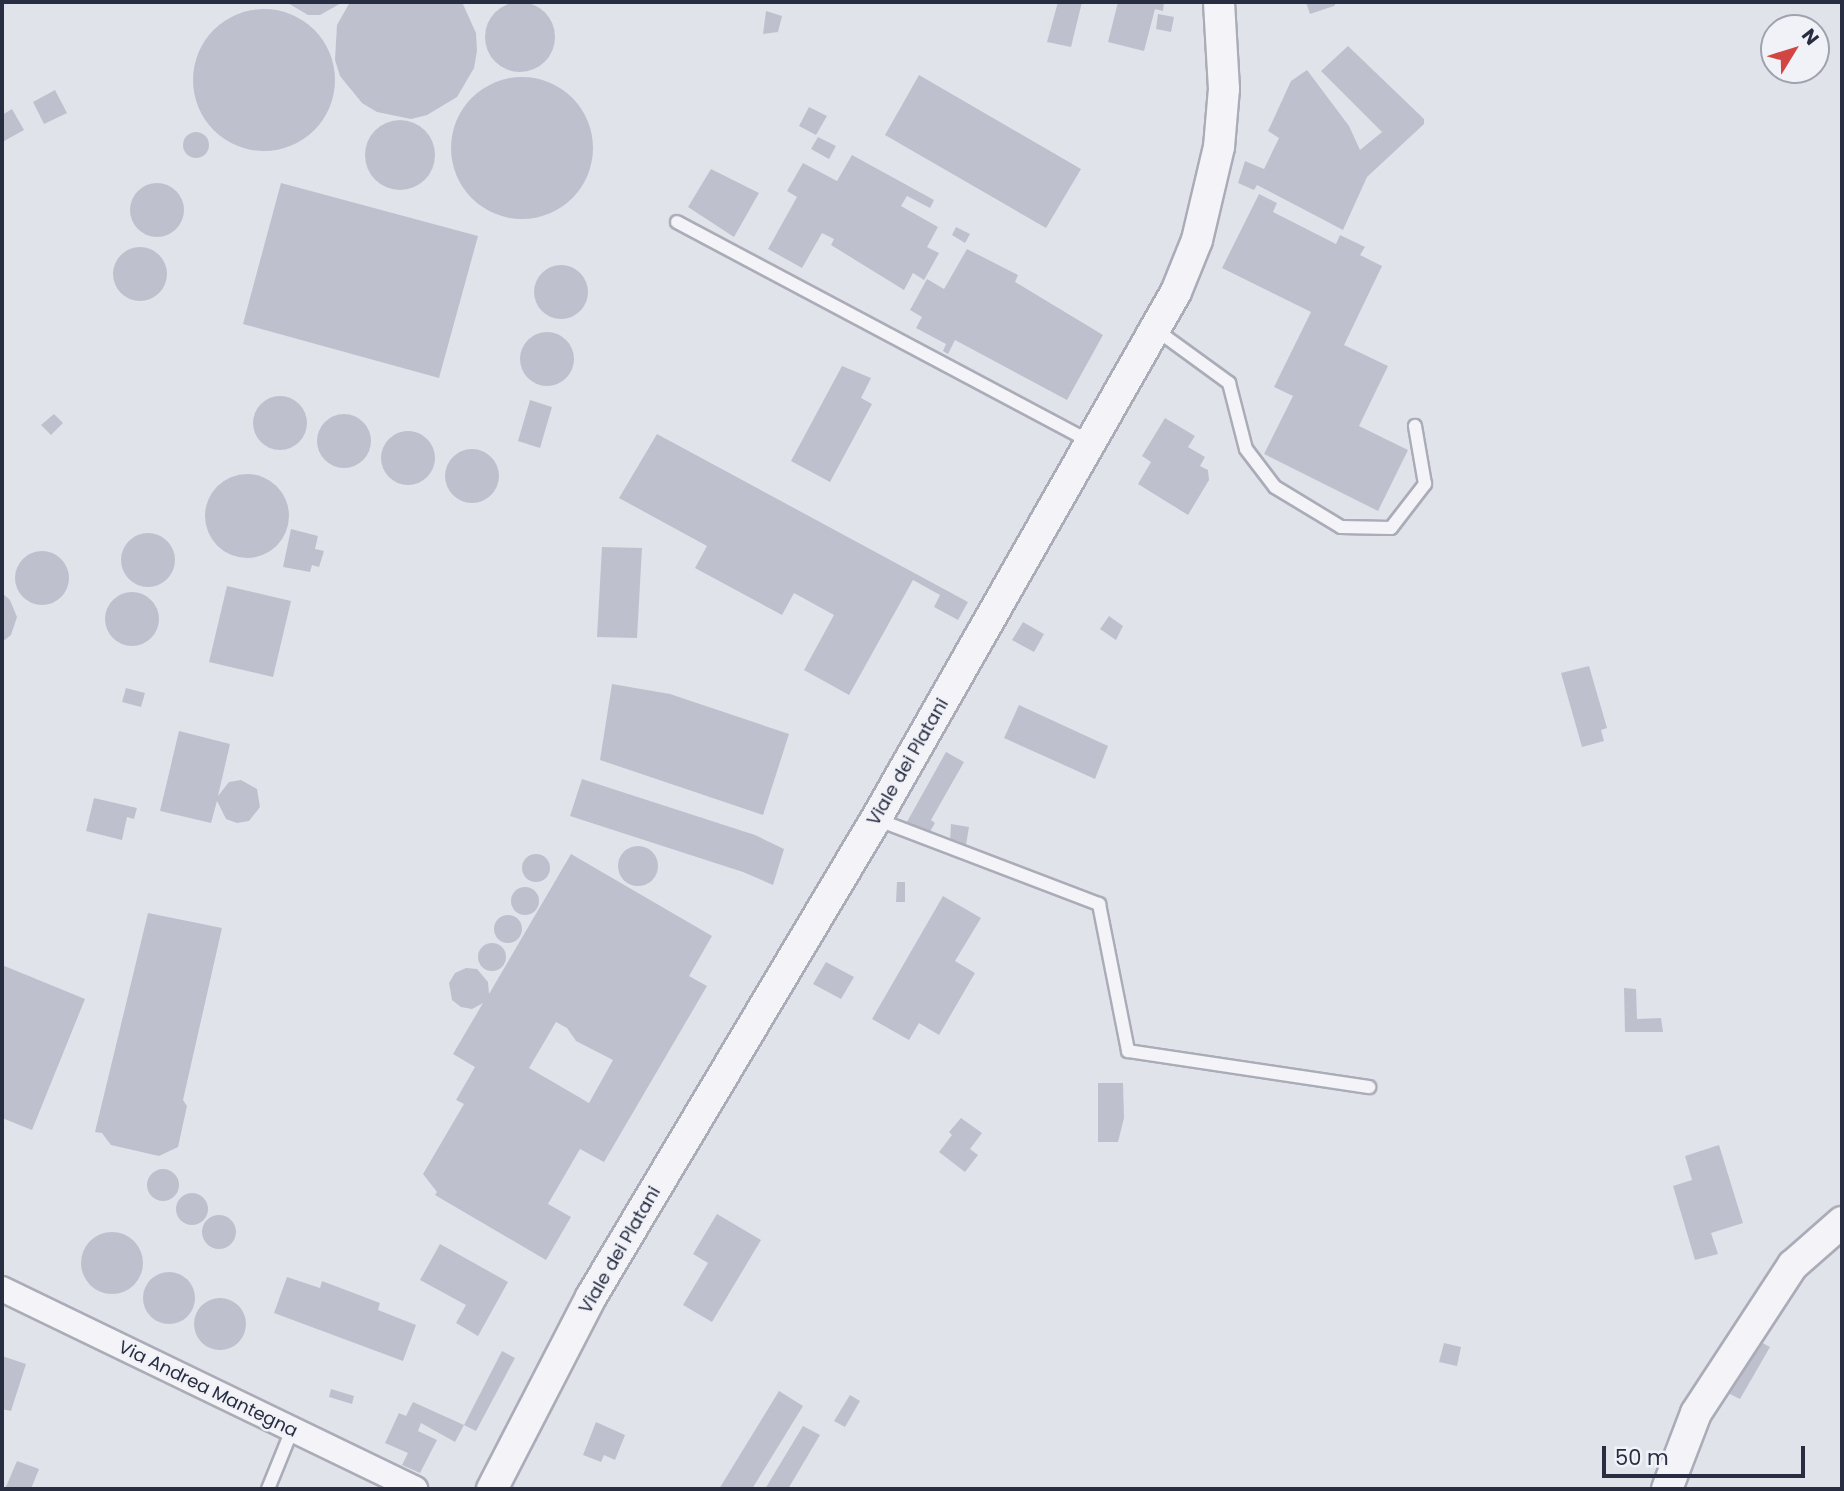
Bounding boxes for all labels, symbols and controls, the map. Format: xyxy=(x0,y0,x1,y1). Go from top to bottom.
north arrow xyxy=(1760,14,1830,84)
text: N xyxy=(1795,23,1825,51)
street label: Viale dei Platani xyxy=(863,695,953,829)
street label: Viale dei Platani xyxy=(575,1183,665,1317)
street label: Via Andrea Mantegna xyxy=(115,1336,301,1442)
scale bar xyxy=(1606,1432,1809,1476)
text: 50 m xyxy=(1615,1443,1669,1472)

